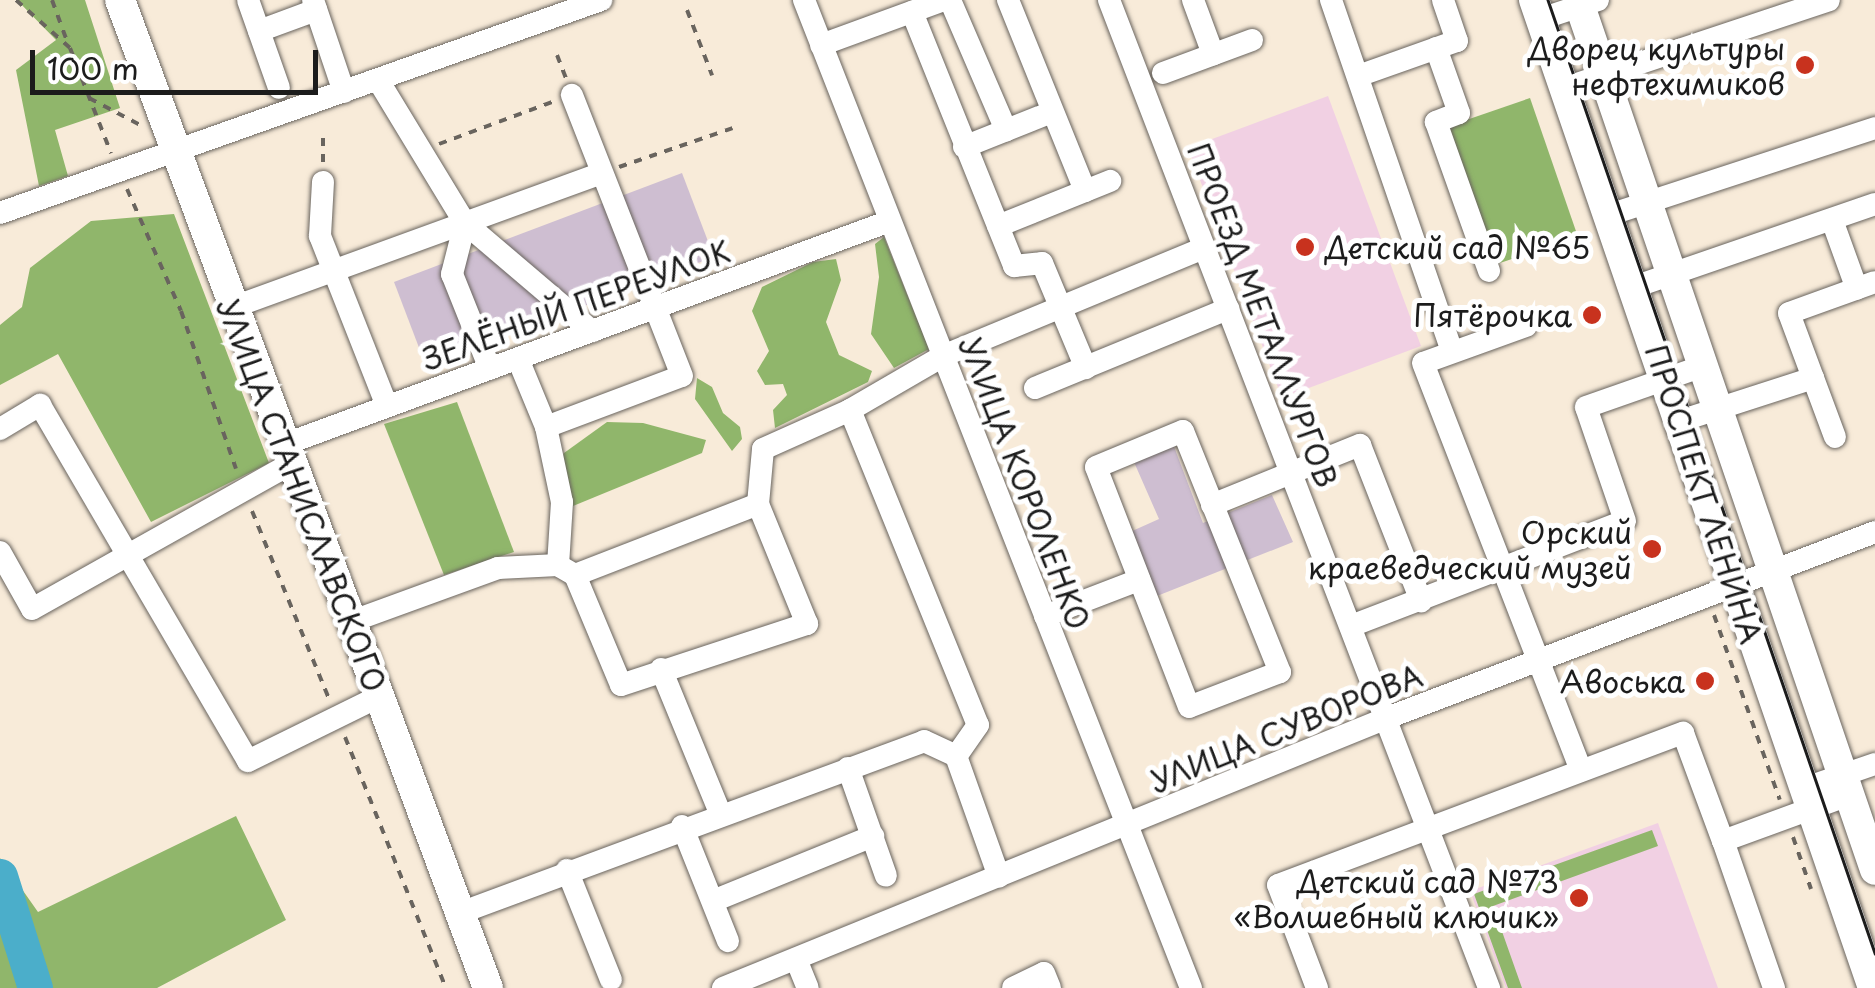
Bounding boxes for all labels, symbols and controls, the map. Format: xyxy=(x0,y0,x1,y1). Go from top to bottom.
scale bar xyxy=(35,30,322,92)
place label: Дворец культуры нефтехимиков xyxy=(1526,30,1785,100)
text: 100 m xyxy=(47,45,139,90)
marker: Дворец культуры нефтехимиков xyxy=(1794,54,1816,76)
street label: ПРОЕЗД МЕТАЛЛУРГОВ xyxy=(1180,137,1346,493)
place label: Детский сад №65 xyxy=(1325,229,1593,265)
street label: ЗЕЛЁНЫЙ ПЕРЕУЛОК xyxy=(417,232,735,378)
marker: Детский сад №65 xyxy=(1294,236,1316,258)
street label: УЛИЦА СТАНИСЛАВСКОГО xyxy=(210,293,394,697)
place label: Пятёрочка xyxy=(1413,297,1572,333)
marker: Пятёрочка xyxy=(1581,304,1603,326)
street label: УЛИЦА КОРОЛЕНКО xyxy=(952,331,1098,635)
street label: ПРОСПЕКТ ЛЕНИНА xyxy=(1638,339,1770,649)
place label: Орский краеведческий музей xyxy=(1307,514,1632,584)
marker: Орский краеведческий музей xyxy=(1641,538,1663,560)
street label: УЛИЦА СУВОРОВА xyxy=(1143,656,1429,800)
place label: Авоська xyxy=(1560,663,1685,699)
marker: Авоська xyxy=(1694,670,1716,692)
place label: Детский сад №73 «Волшебный ключик» xyxy=(1232,863,1559,934)
marker: Детский сад №73 «Волшебный ключик» xyxy=(1568,887,1590,909)

